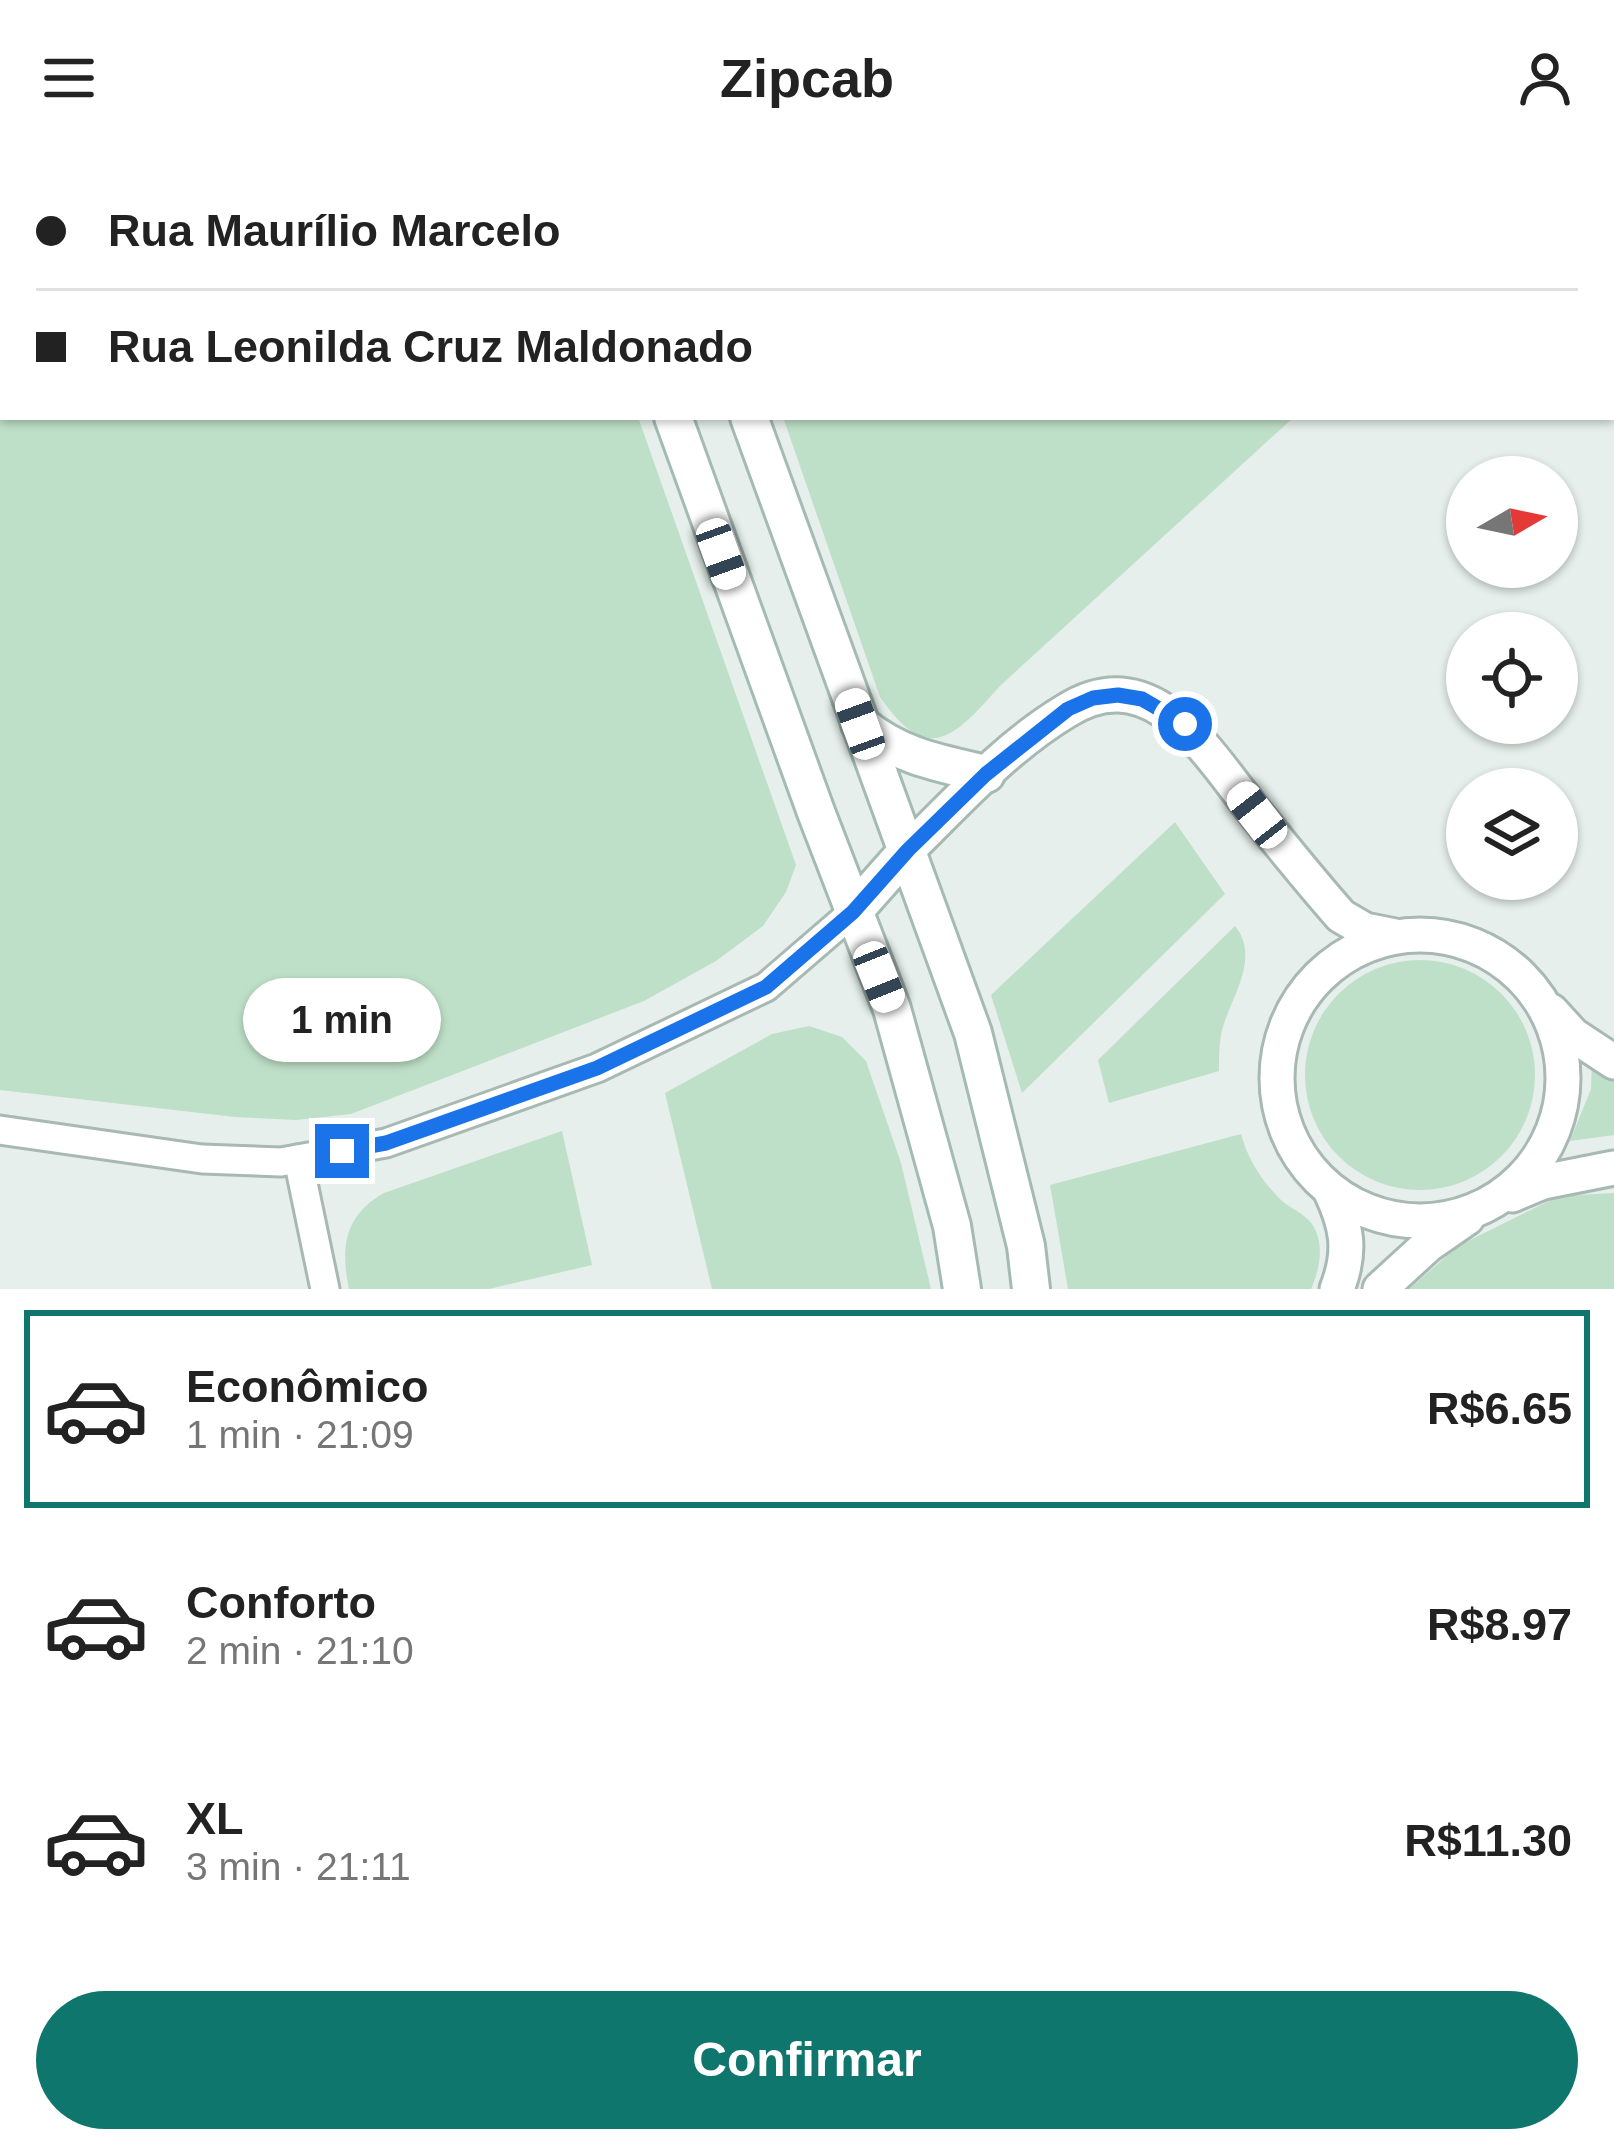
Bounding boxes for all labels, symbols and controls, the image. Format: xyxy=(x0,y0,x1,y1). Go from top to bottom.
icon: menu xyxy=(36,45,102,111)
icon: person xyxy=(1512,45,1578,111)
text: Zipcab xyxy=(720,48,894,108)
text: Rua Maurílio Marcelo xyxy=(108,205,561,256)
text: Rua Leonilda Cruz Maldonado xyxy=(108,321,753,372)
north arrow xyxy=(1446,456,1578,588)
map controls xyxy=(1446,456,1578,900)
car xyxy=(692,514,750,594)
button: locate xyxy=(1446,612,1578,744)
car xyxy=(831,684,889,764)
route start xyxy=(1158,697,1212,751)
button: layers xyxy=(1446,768,1578,900)
car xyxy=(1221,776,1293,854)
car xyxy=(849,937,909,1017)
callout: 1 min xyxy=(243,977,441,1061)
text: 1 min xyxy=(291,998,393,1041)
route end xyxy=(315,1124,369,1178)
icon: car xyxy=(42,1355,150,1463)
text: Econômico xyxy=(186,1361,429,1412)
text: R$6.65 xyxy=(1427,1383,1572,1434)
text: 1 min · 21:09 xyxy=(186,1413,414,1456)
icon: car xyxy=(42,1571,150,1679)
text: Conforto xyxy=(186,1577,376,1628)
text: R$8.97 xyxy=(1427,1599,1572,1650)
text: 2 min · 21:10 xyxy=(186,1629,414,1672)
icon: car xyxy=(42,1787,150,1895)
text: XL xyxy=(186,1793,244,1844)
text: R$11.30 xyxy=(1404,1815,1572,1866)
text: 3 min · 21:11 xyxy=(186,1845,411,1888)
button: Confirmar xyxy=(36,1991,1578,2129)

